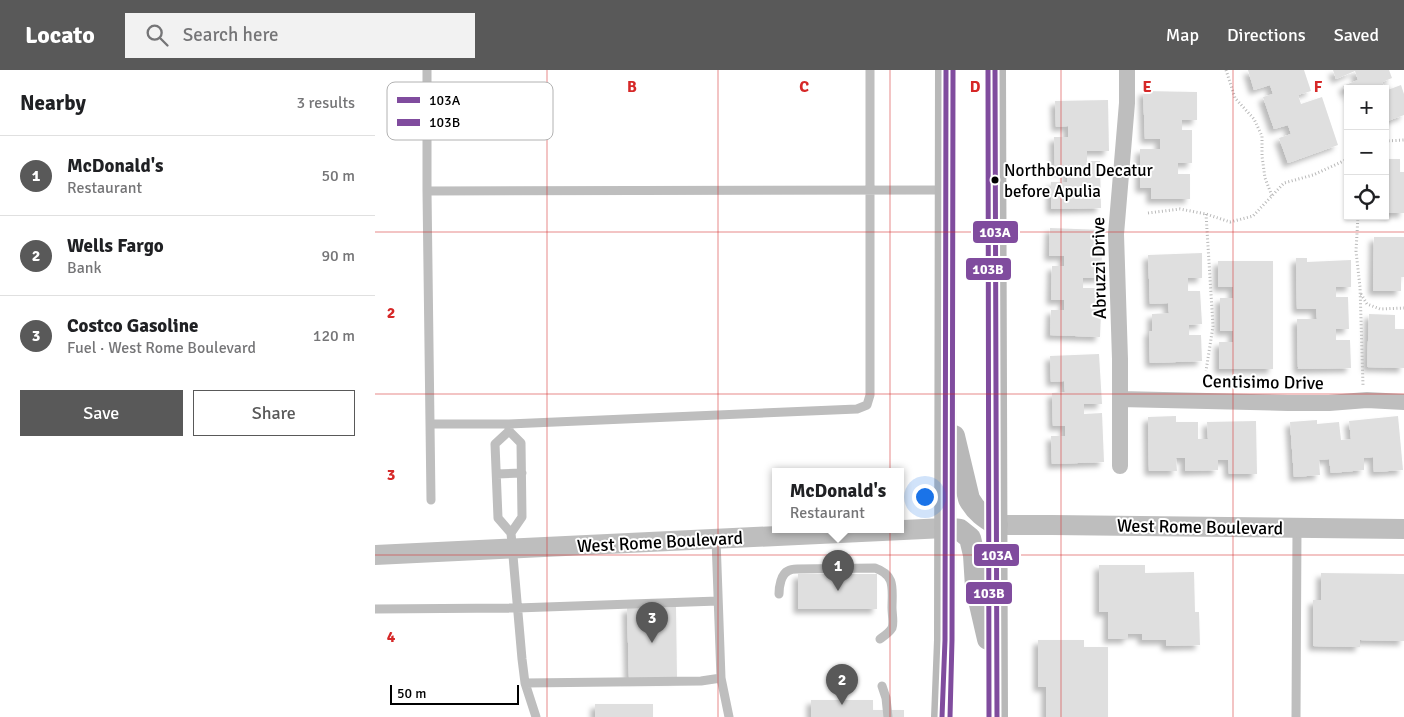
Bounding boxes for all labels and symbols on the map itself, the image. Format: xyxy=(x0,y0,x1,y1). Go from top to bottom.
text: B xyxy=(627,77,637,97)
text: C xyxy=(799,77,809,97)
text: D xyxy=(970,77,981,97)
text: E xyxy=(1142,77,1152,97)
text: F xyxy=(1314,77,1323,97)
legend xyxy=(387,82,553,140)
text: 103A xyxy=(429,92,461,109)
text: 103B xyxy=(429,114,460,131)
place label: Northbound Decatur before Apulia xyxy=(1004,160,1154,202)
marker: Northbound Decatur before Apulia xyxy=(990,175,1000,185)
street label: Abruzzi Drive xyxy=(1087,217,1111,319)
line badge: 103A xyxy=(972,220,1019,244)
text: 103A xyxy=(979,224,1011,241)
line badge: 103B xyxy=(965,257,1012,281)
text: 103B xyxy=(972,261,1004,278)
text: 2 xyxy=(387,303,395,323)
street label: Centisimo Drive xyxy=(1202,370,1324,394)
text: 3 xyxy=(387,465,395,485)
your location xyxy=(912,484,938,510)
street label: West Rome Boulevard xyxy=(1117,515,1283,539)
street label: West Rome Boulevard xyxy=(576,527,744,557)
line badge: 103A xyxy=(973,543,1020,567)
text: 103A xyxy=(981,547,1013,564)
pin: 1 xyxy=(822,550,854,591)
line badge: 103B xyxy=(965,581,1013,605)
text: 103B xyxy=(973,585,1005,602)
pin: 3 xyxy=(636,602,668,643)
text: 4 xyxy=(387,627,396,647)
pin: 2 xyxy=(826,664,858,705)
scale bar xyxy=(390,682,519,705)

